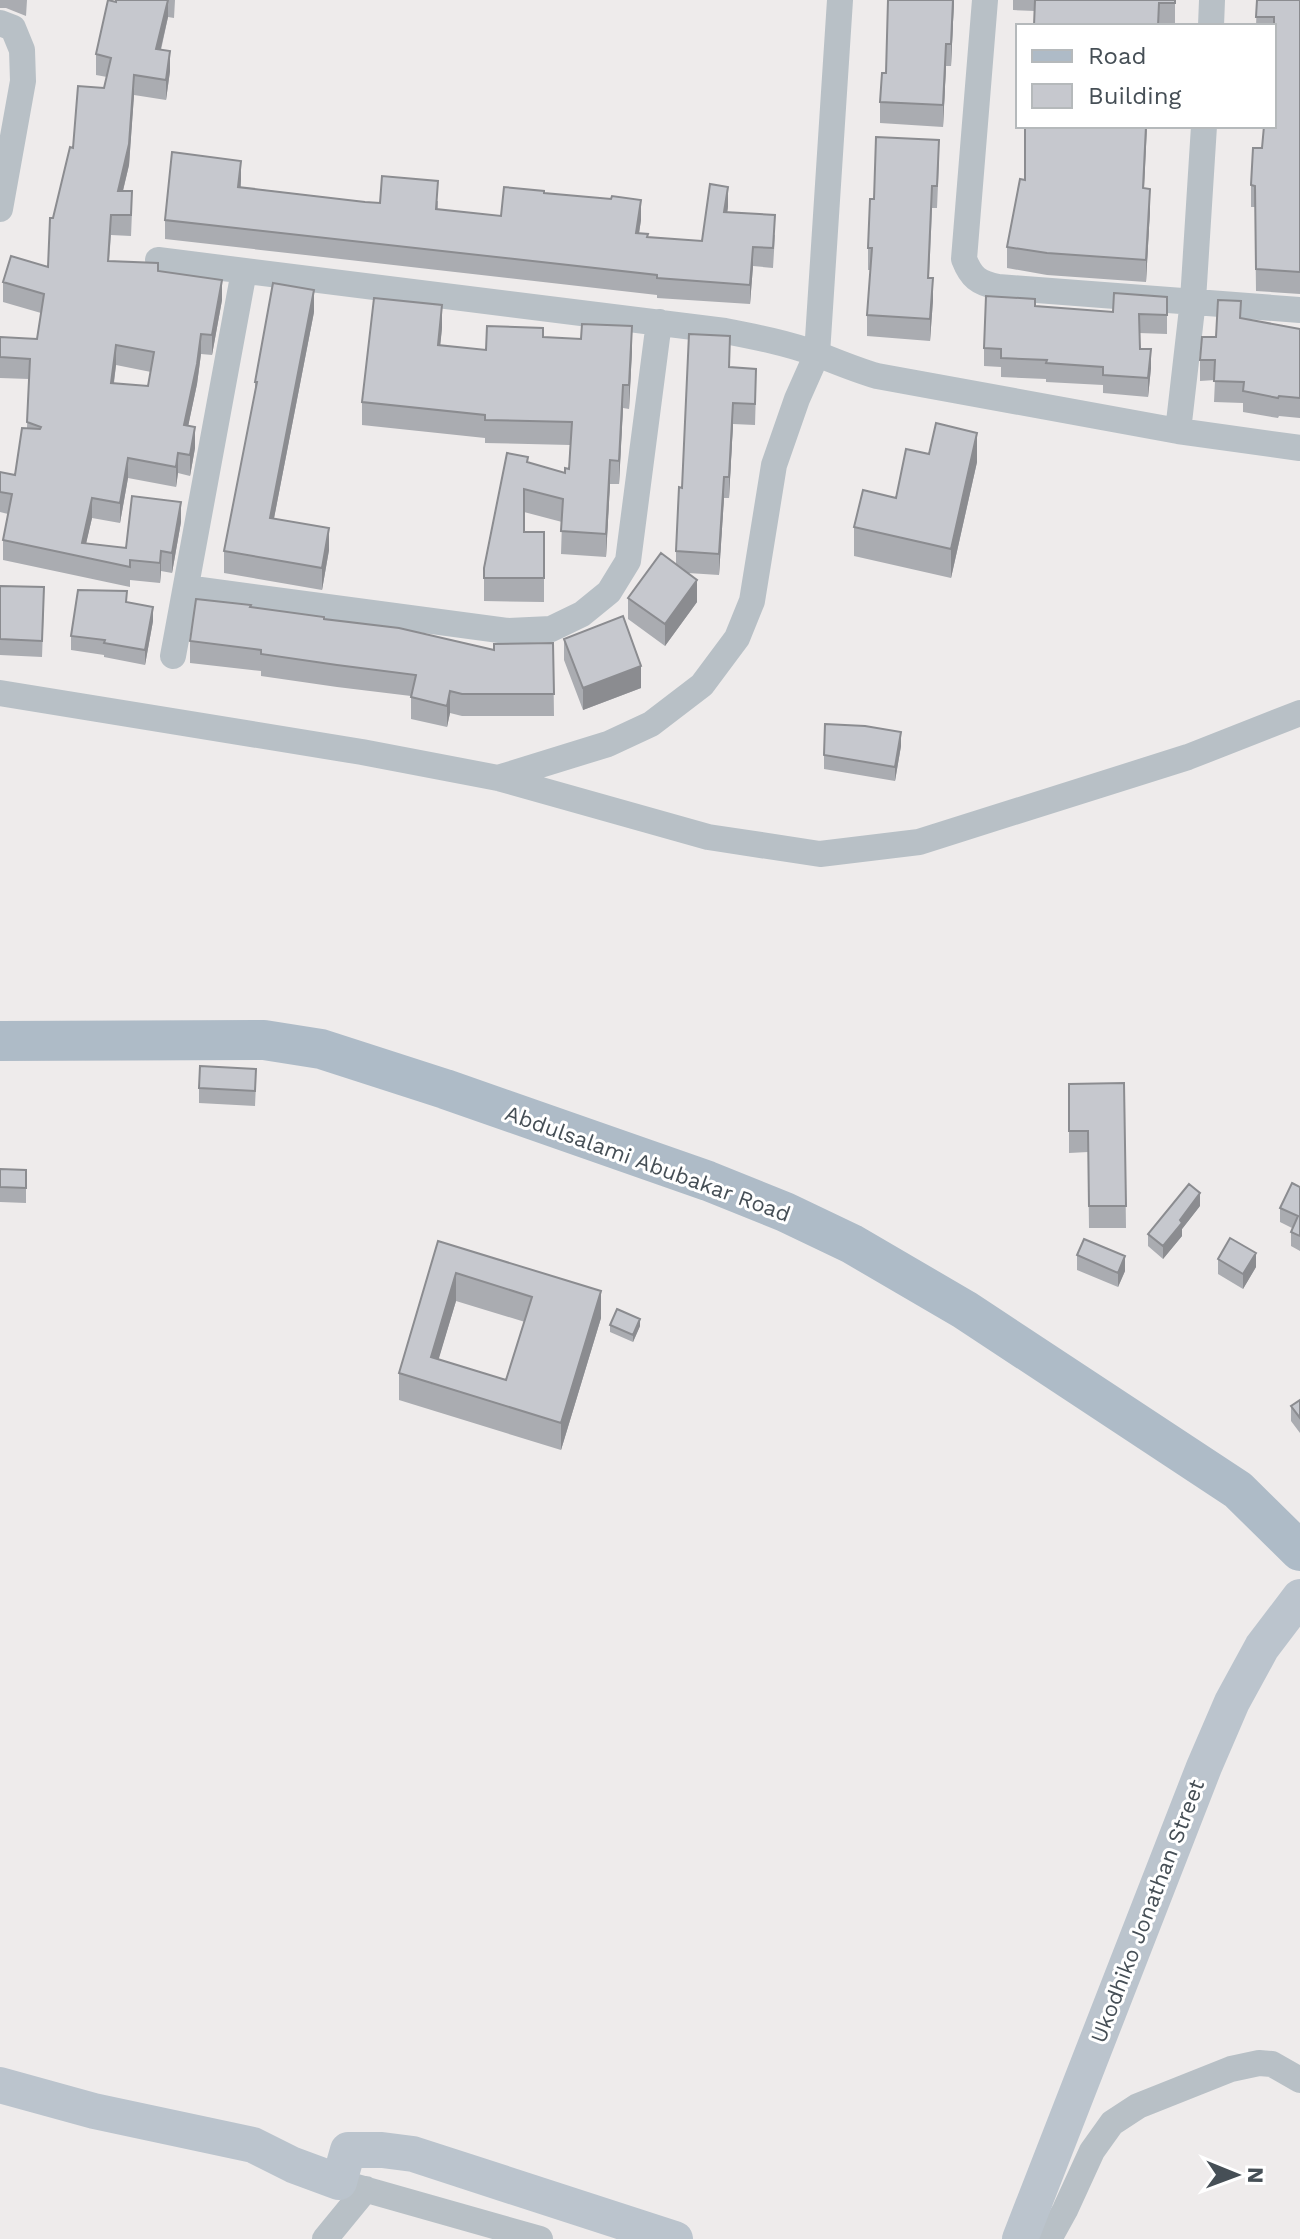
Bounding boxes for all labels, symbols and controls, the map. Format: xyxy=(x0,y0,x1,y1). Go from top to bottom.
legend xyxy=(1016,24,1276,128)
text: Road xyxy=(1088,42,1147,70)
text: Building xyxy=(1088,82,1181,110)
street label: Abdulsalami Abubakar Road xyxy=(502,1100,794,1227)
street label: Ukodhiko Jonathan Street xyxy=(1086,1776,1209,2046)
north arrow xyxy=(1196,2135,1276,2215)
text: N xyxy=(1243,2167,1268,2184)

